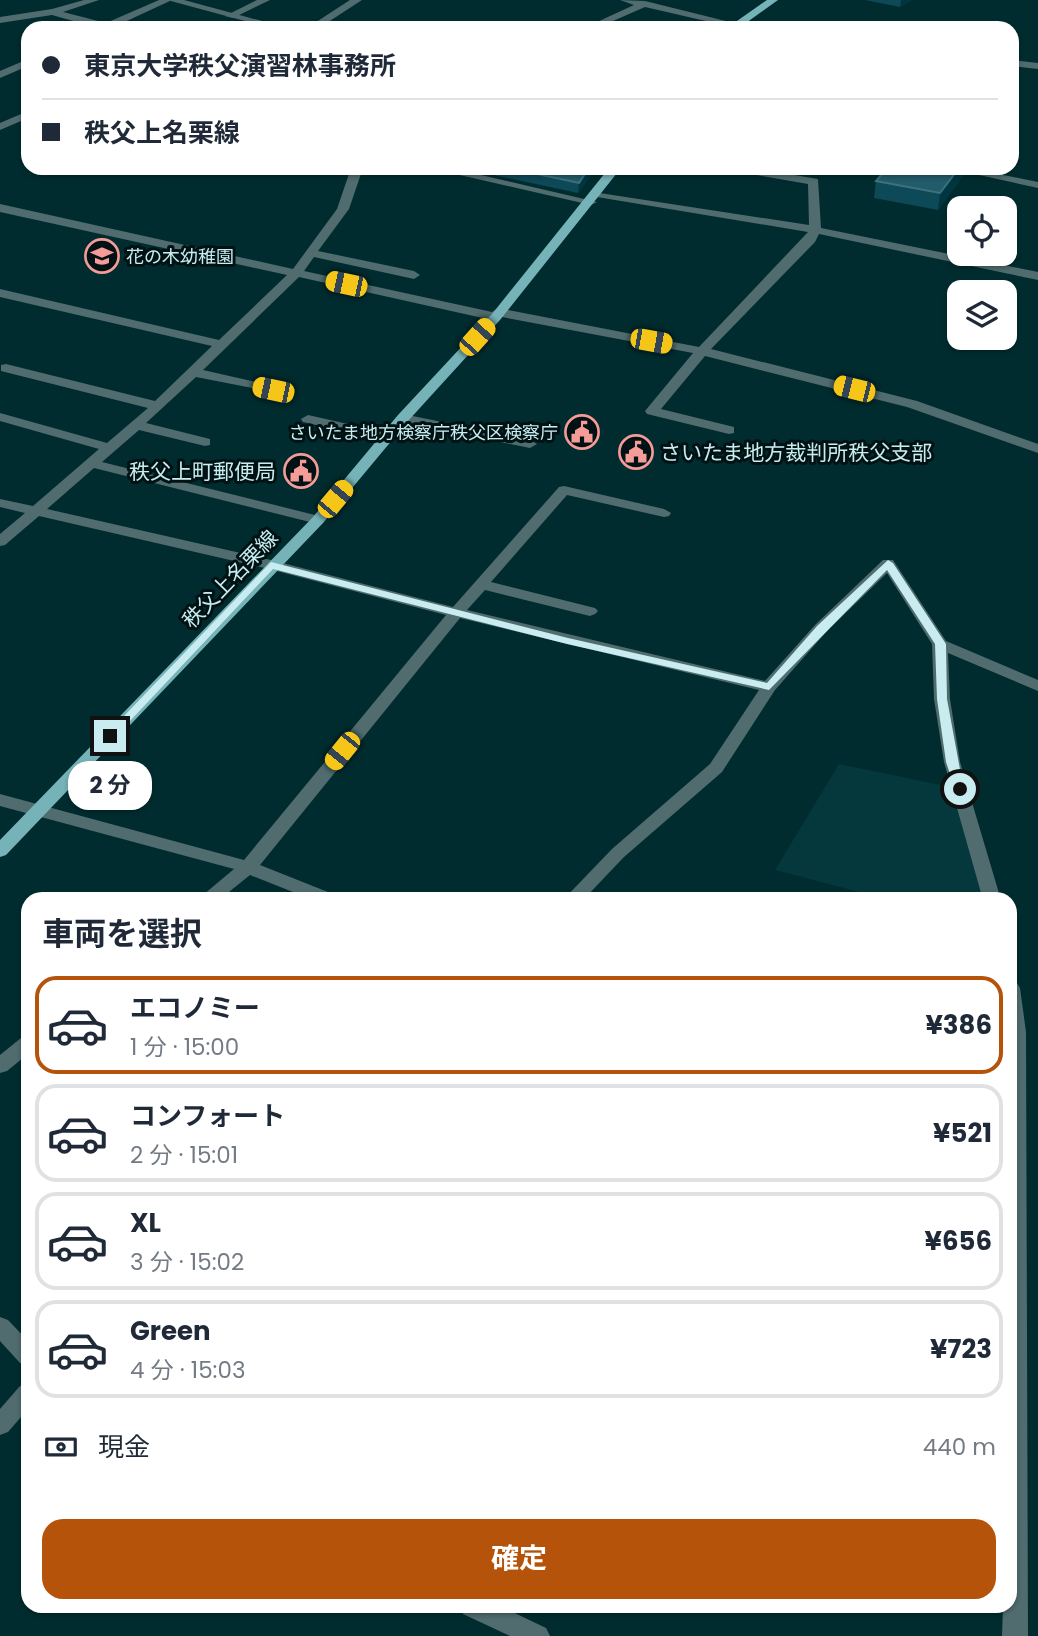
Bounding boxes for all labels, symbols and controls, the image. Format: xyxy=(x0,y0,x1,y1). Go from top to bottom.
text: 東京大学秩父演習林事務所 xyxy=(84,48,396,84)
text: 秩父上名栗線 xyxy=(84,115,240,151)
map controls xyxy=(947,196,1017,350)
button: locate xyxy=(947,196,1017,266)
school or university icon: 花の木幼稚園 xyxy=(83,237,121,275)
place label: 花の木幼稚園 xyxy=(126,244,234,269)
car xyxy=(324,269,369,299)
button: layers xyxy=(947,280,1017,350)
car xyxy=(456,314,499,360)
car xyxy=(629,327,674,355)
car xyxy=(832,374,877,404)
car xyxy=(251,375,296,405)
public building icon: さいたま地方検察庁秩父区検察庁 xyxy=(563,413,601,451)
place label: さいたま地方検察庁秩父区検察庁 xyxy=(289,420,558,445)
public building icon: さいたま地方裁判所秩父支部 xyxy=(617,433,655,471)
place label: さいたま地方裁判所秩父支部 xyxy=(660,438,932,467)
public building icon: 秩父上町郵便局 xyxy=(282,452,320,490)
place label: 秩父上町郵便局 xyxy=(129,457,276,486)
car xyxy=(314,476,357,522)
street label: 秩父上名栗線 xyxy=(176,524,284,634)
route end xyxy=(94,720,126,752)
car xyxy=(321,728,364,774)
callout: 2 分 xyxy=(68,760,152,810)
text: 2 分 xyxy=(89,769,131,801)
route start xyxy=(944,773,976,805)
text: 車両を選択 xyxy=(42,911,202,956)
text: エコノミー xyxy=(130,990,260,1026)
icon: car xyxy=(46,994,109,1057)
text: ¥386 xyxy=(925,1007,992,1043)
text: 1 分 · 15:00 xyxy=(130,1031,239,1063)
text: コンフォート xyxy=(130,1098,285,1134)
icon: car xyxy=(46,1102,109,1165)
text: ¥521 xyxy=(933,1115,992,1151)
text: 2 分 · 15:01 xyxy=(130,1139,238,1171)
text: XL xyxy=(130,1205,161,1241)
icon: car xyxy=(46,1210,109,1273)
text: ¥656 xyxy=(925,1223,992,1259)
text: 3 分 · 15:02 xyxy=(130,1246,244,1278)
text: Green xyxy=(130,1313,211,1349)
icon: car xyxy=(46,1318,109,1381)
text: ¥723 xyxy=(930,1331,992,1367)
text: 4 分 · 15:03 xyxy=(130,1354,245,1386)
icon: cash xyxy=(42,1428,80,1466)
text: 現金 xyxy=(98,1429,150,1465)
text: 440 m xyxy=(923,1431,996,1463)
button: 確定 xyxy=(42,1519,996,1599)

